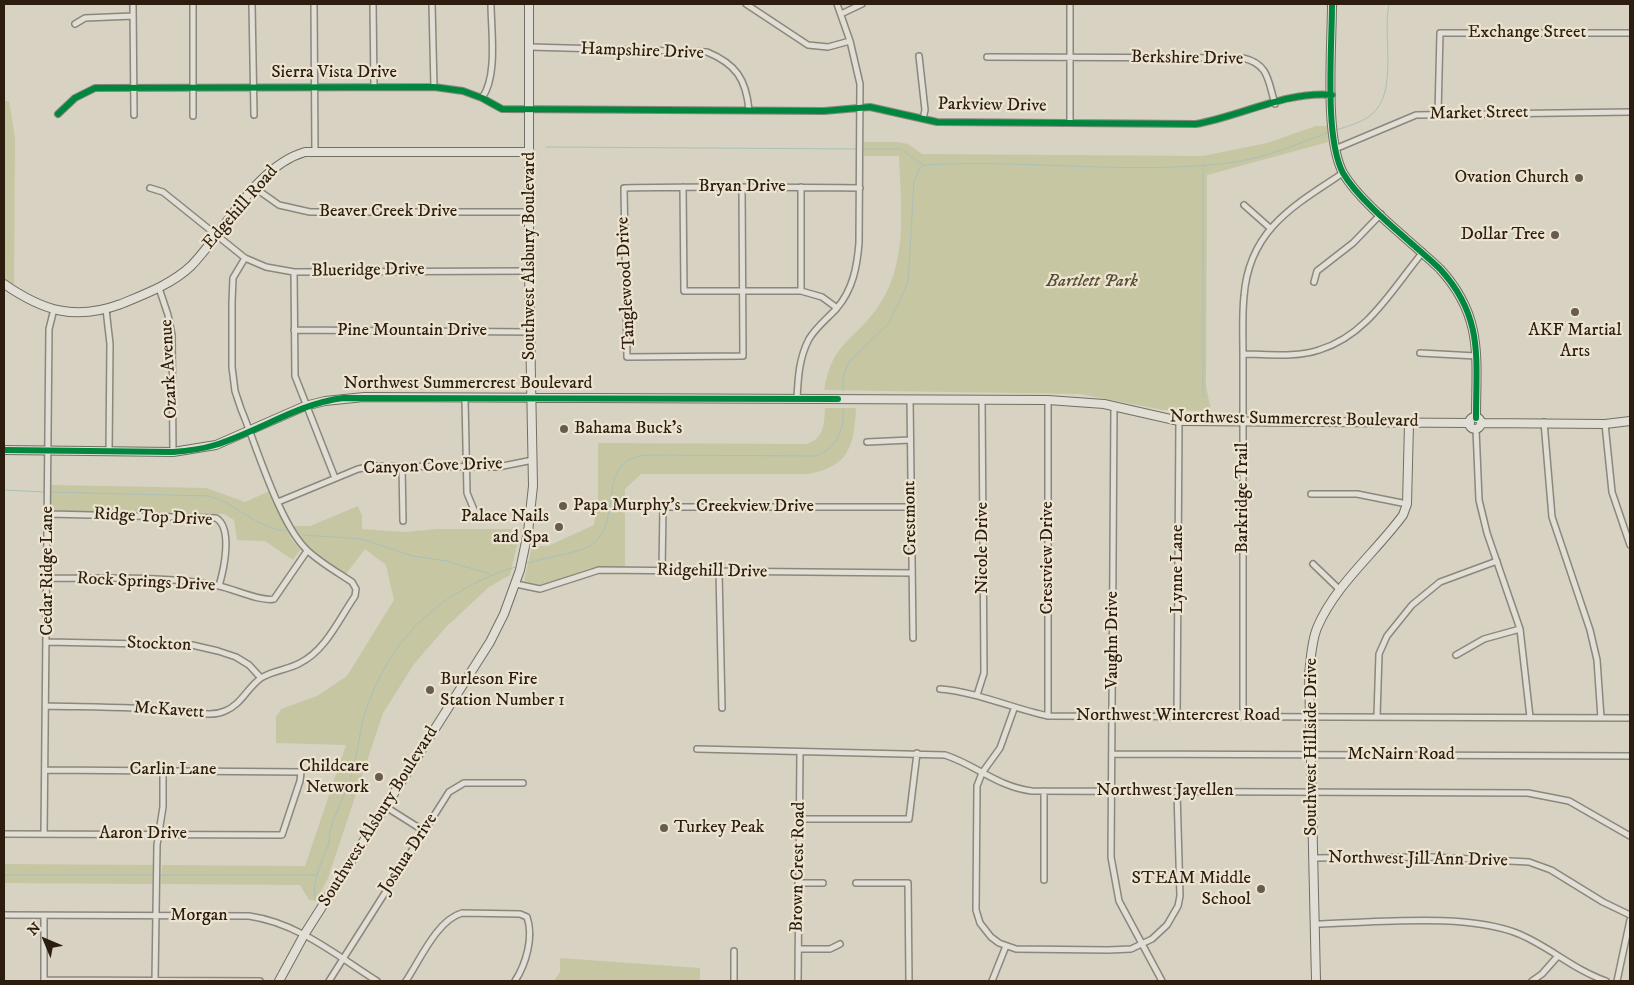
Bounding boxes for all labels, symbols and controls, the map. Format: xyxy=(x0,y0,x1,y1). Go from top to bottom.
street label: Exchange Street xyxy=(1468,22,1586,44)
street label: Hampshire Drive xyxy=(580,39,704,65)
street label: Berkshire Drive xyxy=(1131,47,1243,71)
street label: Sierra Vista Drive xyxy=(271,62,397,84)
street label: Parkview Drive xyxy=(937,94,1047,118)
street label: Market Street xyxy=(1429,102,1529,126)
street label: Southwest Alsbury Boulevard xyxy=(519,152,541,360)
street label: Edgehill Road xyxy=(199,162,283,254)
place label: Ovation Church xyxy=(1454,167,1569,189)
marker: Ovation Church xyxy=(1573,172,1585,184)
street label: Bryan Drive xyxy=(698,176,786,198)
street label: Beaver Creek Drive xyxy=(319,201,457,223)
street label: Tanglewood Drive xyxy=(613,216,641,350)
place label: Dollar Tree xyxy=(1461,224,1545,246)
marker: Dollar Tree xyxy=(1549,229,1561,241)
street label: Blueridge Drive xyxy=(311,259,425,283)
park label: Bartlett Park xyxy=(1046,271,1138,293)
marker: AKF Martial Arts xyxy=(1569,306,1581,318)
street label: Ozark Avenue xyxy=(157,319,183,419)
street label: Pine Mountain Drive xyxy=(337,320,487,342)
place label: AKF Martial Arts xyxy=(1528,320,1622,362)
street label: Northwest Summercrest Boulevard xyxy=(343,373,593,395)
street label: Northwest Summercrest Boulevard xyxy=(1169,407,1419,433)
place label: Bahama Buck's xyxy=(574,418,682,440)
marker: Bahama Buck's xyxy=(558,423,570,435)
street label: Barkridge Trail xyxy=(1232,442,1254,554)
street label: Canyon Cove Drive xyxy=(363,454,503,480)
street label: Crestmont xyxy=(900,480,922,556)
place label: Papa Murphy's xyxy=(573,495,681,517)
street label: Creekview Drive xyxy=(696,496,814,518)
marker: Papa Murphy's xyxy=(557,500,569,512)
street label: Crestview Drive xyxy=(1037,501,1059,615)
street label: Nicole Drive xyxy=(972,502,994,594)
street label: Ridge Top Drive xyxy=(93,504,213,532)
street label: Cedar Ridge Lane xyxy=(37,506,59,636)
place label: Palace Nails and Spa xyxy=(461,506,549,548)
marker: Palace Nails and Spa xyxy=(553,521,565,533)
street label: Lynne Lane xyxy=(1167,525,1189,613)
street label: Ridgehill Drive xyxy=(657,560,767,584)
street label: Rock Springs Drive xyxy=(76,569,216,597)
street label: Vaughn Drive xyxy=(1102,591,1124,689)
street label: Stockton xyxy=(126,633,192,657)
street label: Southwest Hillside Drive xyxy=(1301,658,1323,836)
place label: Burleson Fire Station Number 1 xyxy=(440,669,565,712)
marker: Burleson Fire Station Number 1 xyxy=(424,684,436,696)
street label: McKavett xyxy=(133,698,205,724)
street label: Northwest Wintercrest Road xyxy=(1076,705,1280,727)
street label: Southwest Alsbury Boulevard xyxy=(315,723,443,911)
street label: McNairn Road xyxy=(1347,744,1455,766)
place label: Childcare Network xyxy=(299,756,369,799)
street label: Carlin Lane xyxy=(130,759,216,781)
marker: Childcare Network xyxy=(373,771,385,783)
street label: Northwest Jayellen xyxy=(1096,780,1234,802)
street label: Brown Crest Road xyxy=(787,802,811,932)
street label: Joshua Drive xyxy=(375,810,443,898)
place label: Turkey Peak xyxy=(674,817,764,839)
marker: Turkey Peak xyxy=(658,822,670,834)
street label: Aaron Drive xyxy=(99,823,187,845)
street label: Northwest Jill Ann Drive xyxy=(1328,848,1508,872)
place label: STEAM Middle School xyxy=(1132,868,1251,911)
marker: STEAM Middle School xyxy=(1255,883,1267,895)
street label: Morgan xyxy=(170,905,228,927)
north arrow xyxy=(20,915,70,965)
text: N xyxy=(24,919,45,940)

